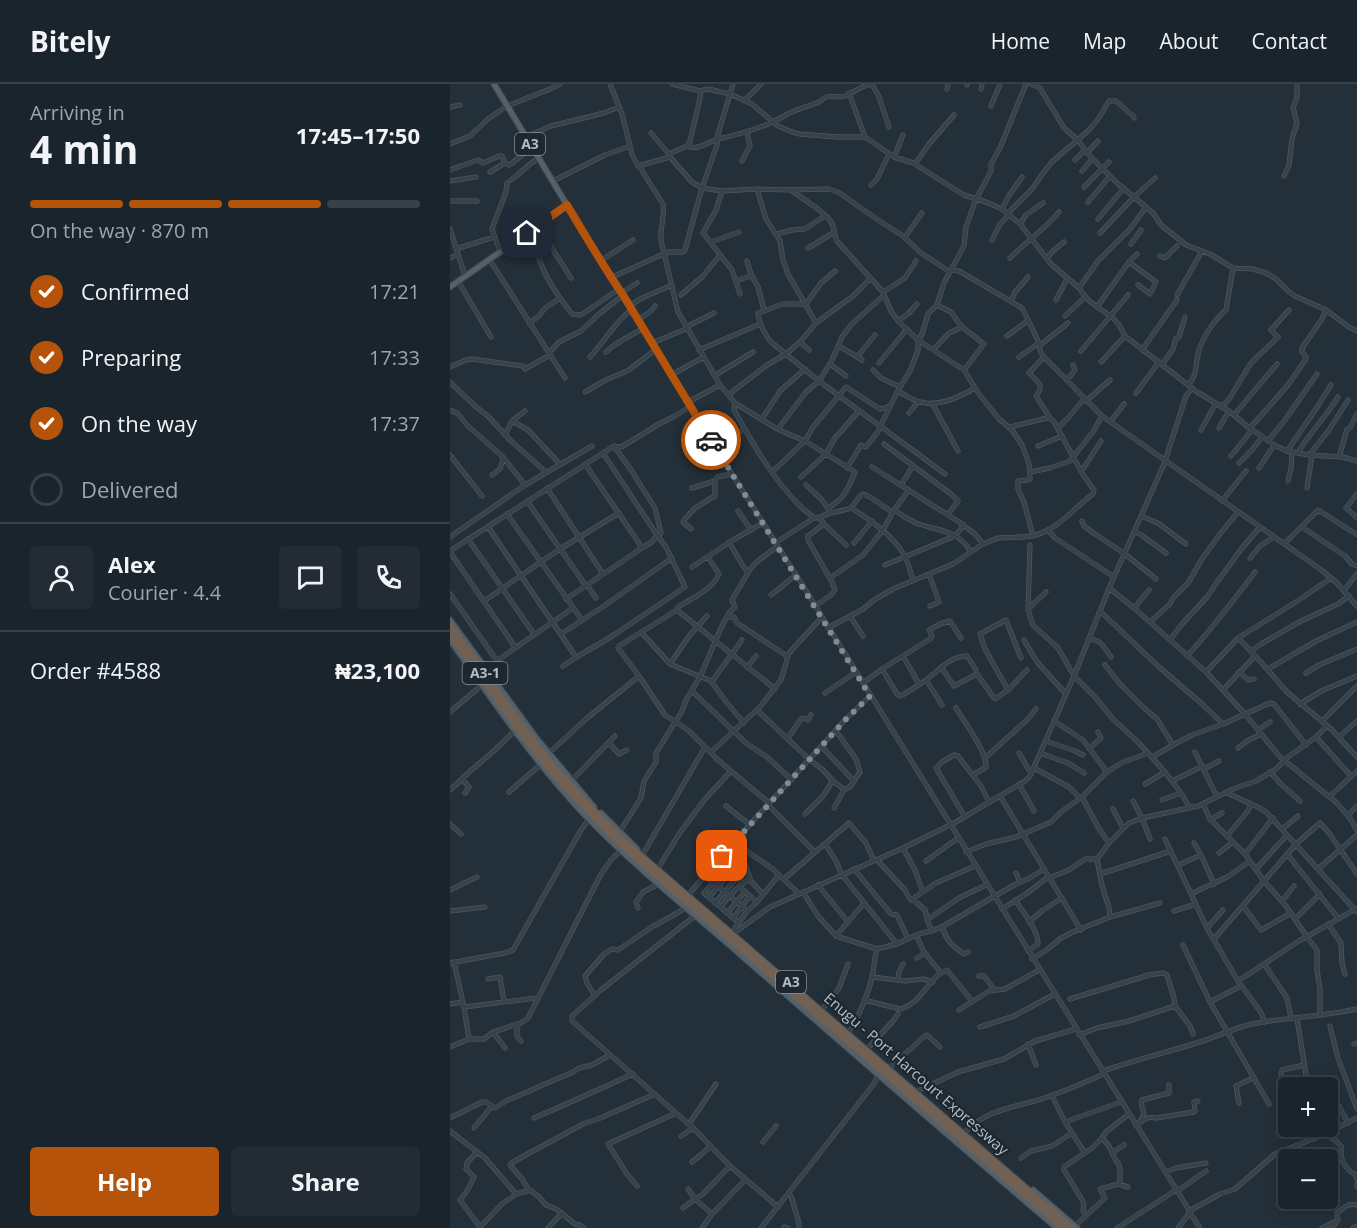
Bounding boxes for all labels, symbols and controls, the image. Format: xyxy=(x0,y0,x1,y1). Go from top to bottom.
text: Bitely xyxy=(30,22,111,60)
text: Home xyxy=(991,27,1050,55)
text: Map xyxy=(1083,27,1126,55)
text: About xyxy=(1159,27,1219,55)
text: Contact xyxy=(1252,27,1327,55)
text: Arriving in xyxy=(30,99,125,126)
text: 17:45–17:50 xyxy=(296,120,420,150)
text: 4 min xyxy=(30,122,138,175)
road number: A3 xyxy=(515,133,545,155)
pin xyxy=(501,207,552,258)
icon: home xyxy=(510,216,543,249)
text: On the way · 870 m xyxy=(30,217,209,244)
icon: check xyxy=(30,275,63,308)
text: Confirmed xyxy=(81,276,190,306)
text: 17:21 xyxy=(369,278,420,305)
icon: check xyxy=(30,341,63,374)
text: Preparing xyxy=(81,342,181,372)
text: 17:33 xyxy=(369,344,420,371)
icon: check xyxy=(30,407,63,440)
text: On the way xyxy=(81,408,197,438)
text: 17:37 xyxy=(369,410,420,437)
courier xyxy=(681,410,741,470)
icon: car xyxy=(695,424,728,457)
text: Delivered xyxy=(81,474,179,504)
button: person xyxy=(30,546,93,609)
button: chat xyxy=(279,546,342,609)
button: phone xyxy=(357,546,420,609)
text: Alex xyxy=(108,549,156,579)
text: Courier · 4.4 xyxy=(108,579,221,606)
text: Order #4588 xyxy=(30,655,161,685)
text: ₦23,100 xyxy=(335,655,420,685)
road number: A3-1 xyxy=(462,662,507,684)
pin xyxy=(696,830,747,881)
icon: bag xyxy=(705,839,738,872)
road number: A3 xyxy=(776,971,806,993)
street label: Enugu - Port Harcourt Expressway xyxy=(820,988,1013,1159)
map controls xyxy=(1278,1077,1338,1209)
button: + xyxy=(1278,1077,1338,1137)
button: Help xyxy=(30,1147,219,1216)
button: Share xyxy=(231,1147,420,1216)
button: − xyxy=(1278,1149,1338,1209)

